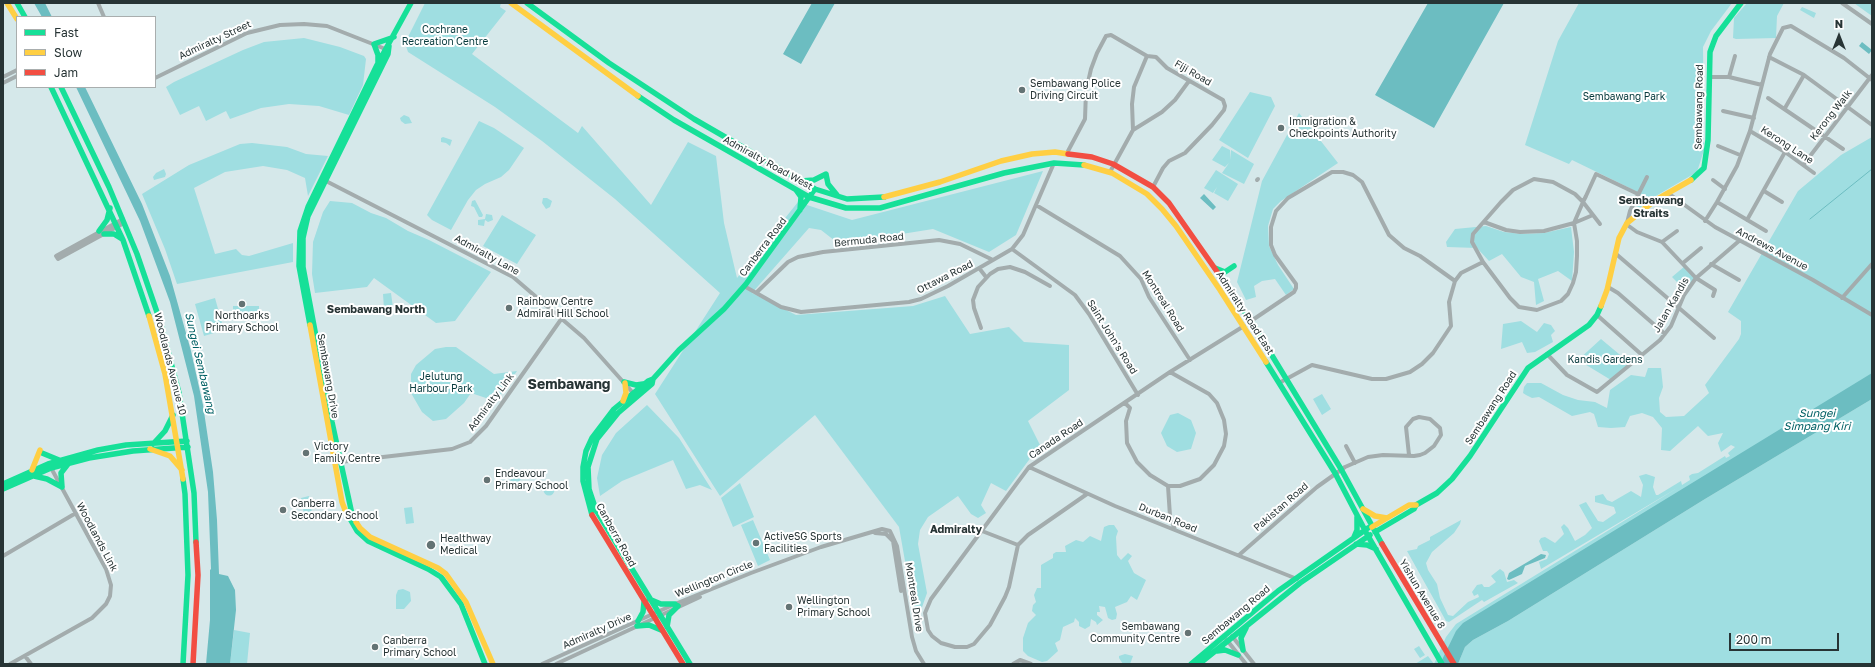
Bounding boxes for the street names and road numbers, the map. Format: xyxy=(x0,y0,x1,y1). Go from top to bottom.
street label: Admiralty Street xyxy=(177,18,253,62)
street label: Fiji Road xyxy=(1172,58,1214,88)
street label: Sembawang Road xyxy=(1692,64,1706,150)
street label: Kerong Walk xyxy=(1808,87,1854,143)
street label: Kerong Lane xyxy=(1758,123,1816,167)
street label: Admiralty Road West xyxy=(721,133,815,193)
street label: Canberra Road xyxy=(737,215,789,279)
street label: Andrews Avenue xyxy=(1734,225,1810,273)
street label: Bermuda Road xyxy=(834,230,904,250)
street label: Admiralty Lane xyxy=(452,232,522,278)
street label: Ottawa Road xyxy=(915,258,975,296)
street label: Montreal Road xyxy=(1139,268,1187,334)
street label: Admiralty Road East xyxy=(1214,269,1276,357)
street label: Jalan Kandis xyxy=(1650,275,1692,335)
street label: Saint John's Road xyxy=(1084,298,1140,376)
street label: Woodlands Avenue 10 xyxy=(151,312,189,416)
street label: Sembawang Drive xyxy=(315,333,341,419)
street label: Sembawang Road xyxy=(1463,369,1519,447)
street label: Admiralty Link xyxy=(465,371,517,433)
street label: Canada Road xyxy=(1027,416,1085,462)
street label: Pakistan Road xyxy=(1251,480,1311,534)
street label: Woodlands Link xyxy=(74,500,120,574)
street label: Canberra Road xyxy=(594,501,638,569)
street label: Durban Road xyxy=(1137,501,1199,535)
street label: Yishun Avenue 8 xyxy=(1396,557,1448,631)
street label: Wellington Circle xyxy=(673,558,755,600)
street label: Montreal Drive xyxy=(903,561,925,633)
street label: Sembawang Road xyxy=(1199,583,1273,647)
street label: Admiralty Drive xyxy=(561,611,633,651)

